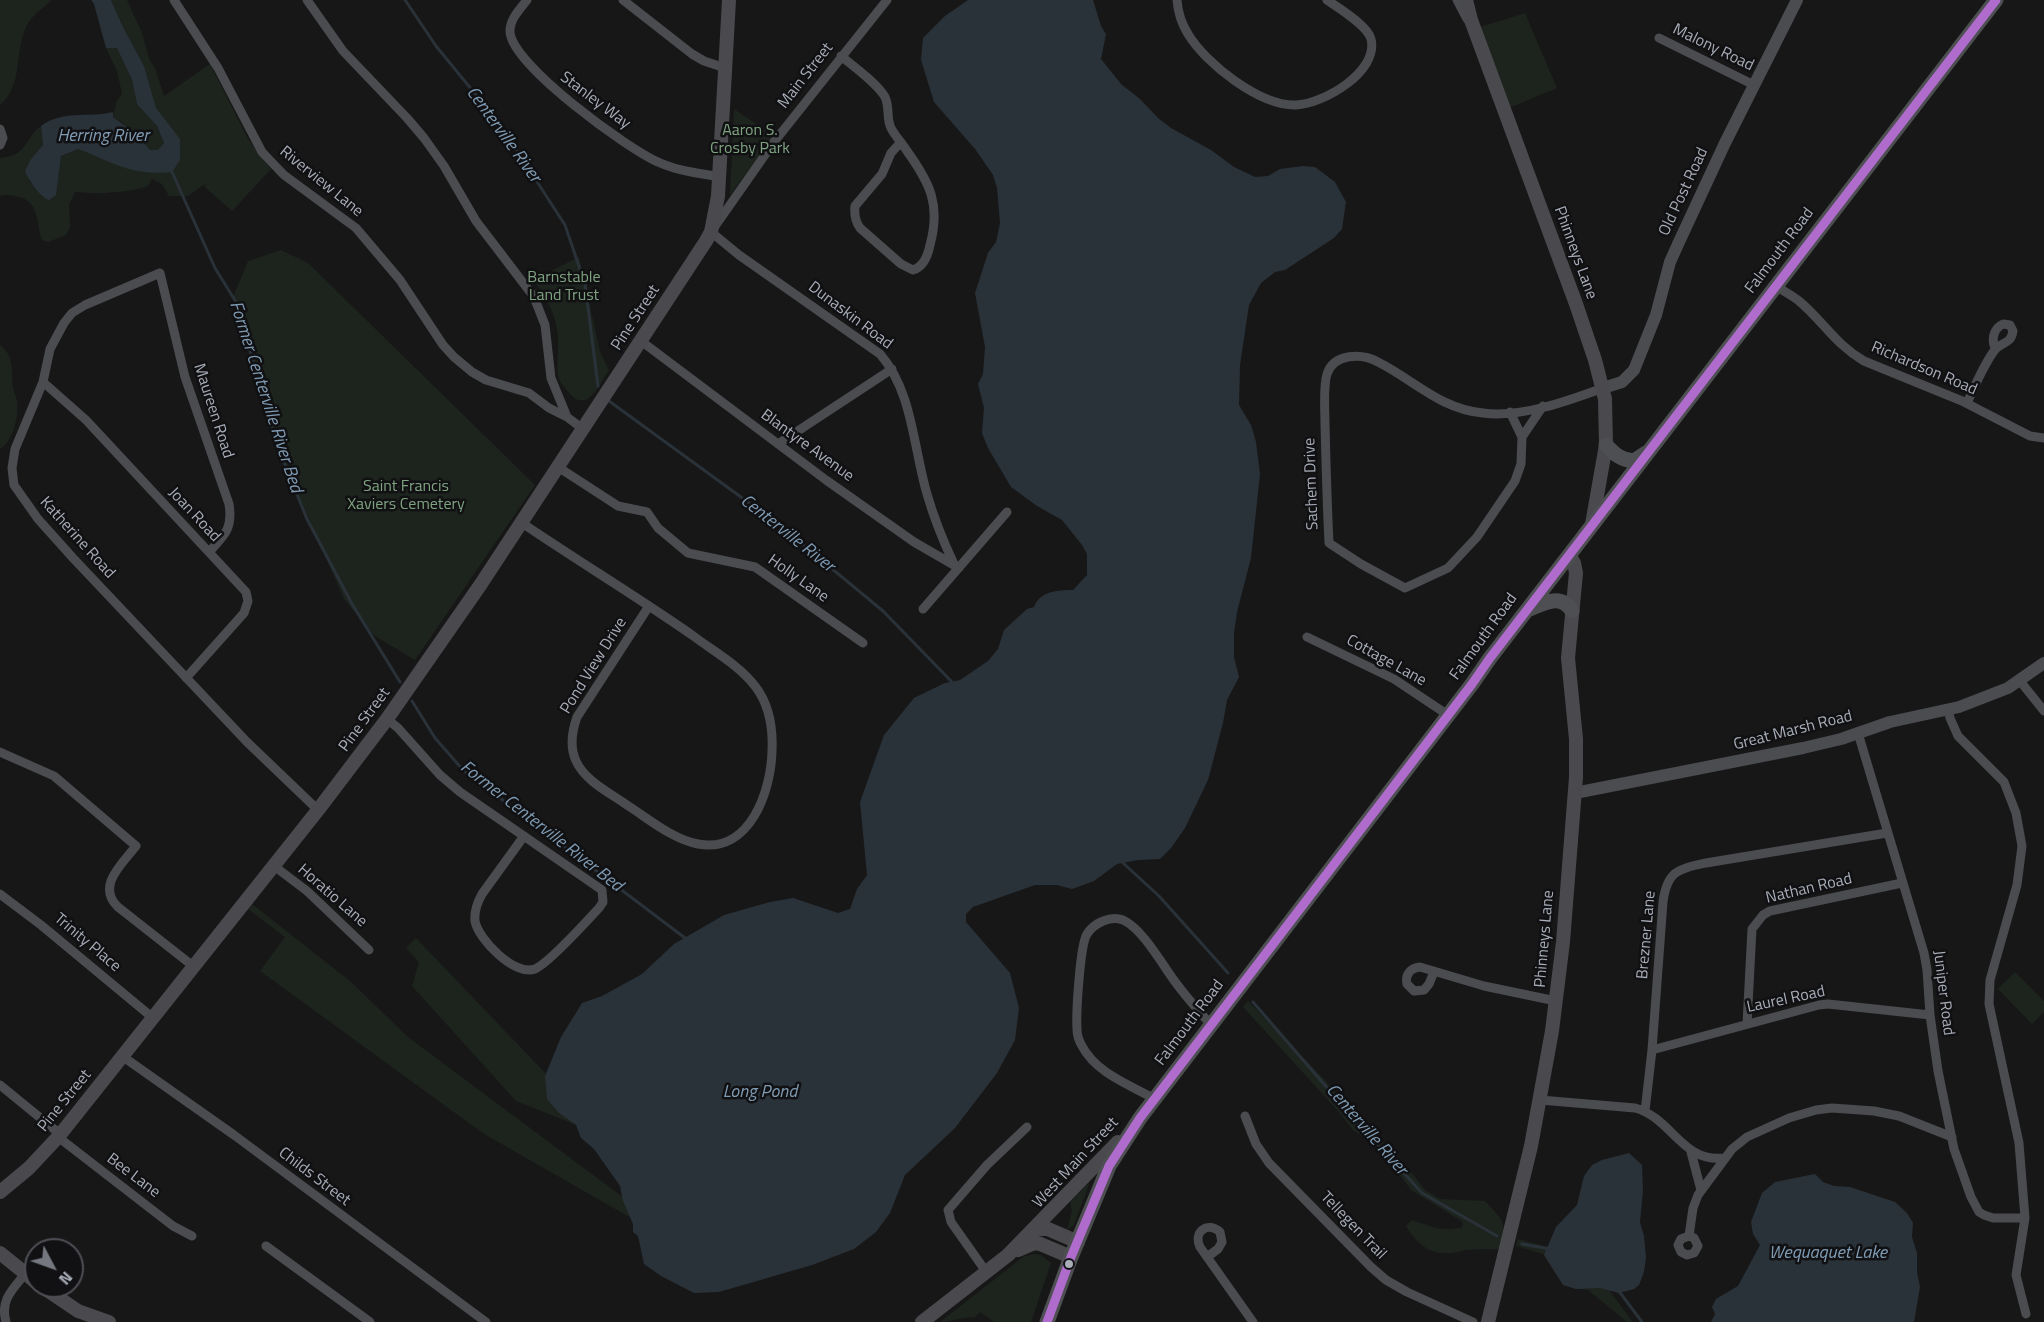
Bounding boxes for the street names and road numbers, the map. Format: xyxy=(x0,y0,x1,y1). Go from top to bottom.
street label: Malony Road xyxy=(1669,20,1757,76)
street label: Main Street xyxy=(774,39,838,113)
street label: Stanley Way xyxy=(556,68,634,134)
street label: Riverview Lane xyxy=(275,143,367,221)
street label: Old Post Road xyxy=(1655,145,1713,239)
street label: Phinneys Lane xyxy=(1549,204,1601,302)
street label: Falmouth Road xyxy=(1742,204,1818,298)
street label: Dunaskin Road xyxy=(804,278,896,354)
street label: Pine Street xyxy=(608,282,664,354)
street label: Richardson Road xyxy=(1868,338,1980,400)
street label: Maureen Road xyxy=(189,361,237,461)
street label: Blantyre Avenue xyxy=(757,406,857,486)
street label: Sachem Drive xyxy=(1301,438,1323,530)
street label: Joan Road xyxy=(164,484,224,546)
street label: Katherine Road xyxy=(35,493,119,583)
street label: Holly Lane xyxy=(764,551,832,607)
street label: Falmouth Road xyxy=(1446,590,1522,684)
street label: Pond View Drive xyxy=(557,614,631,718)
street label: Cottage Lane xyxy=(1343,631,1429,691)
street label: Pine Street xyxy=(335,684,395,756)
street label: Great Marsh Road xyxy=(1732,707,1854,755)
street label: Horatio Lane xyxy=(293,860,371,932)
street label: Nathan Road xyxy=(1764,870,1854,908)
street label: Phinneys Lane xyxy=(1531,890,1559,988)
street label: Brezner Lane xyxy=(1634,890,1660,980)
street label: Trinity Place xyxy=(50,910,124,976)
street label: Juniper Road xyxy=(1928,949,1958,1037)
street label: Falmouth Road xyxy=(1152,976,1228,1070)
street label: Laurel Road xyxy=(1745,982,1827,1018)
street label: Pine Street xyxy=(34,1066,96,1136)
street label: West Main Street xyxy=(1029,1114,1123,1212)
street label: Childs Street xyxy=(274,1144,354,1210)
street label: Bee Lane xyxy=(103,1150,163,1202)
street label: Tellegen Trail xyxy=(1316,1188,1390,1264)

